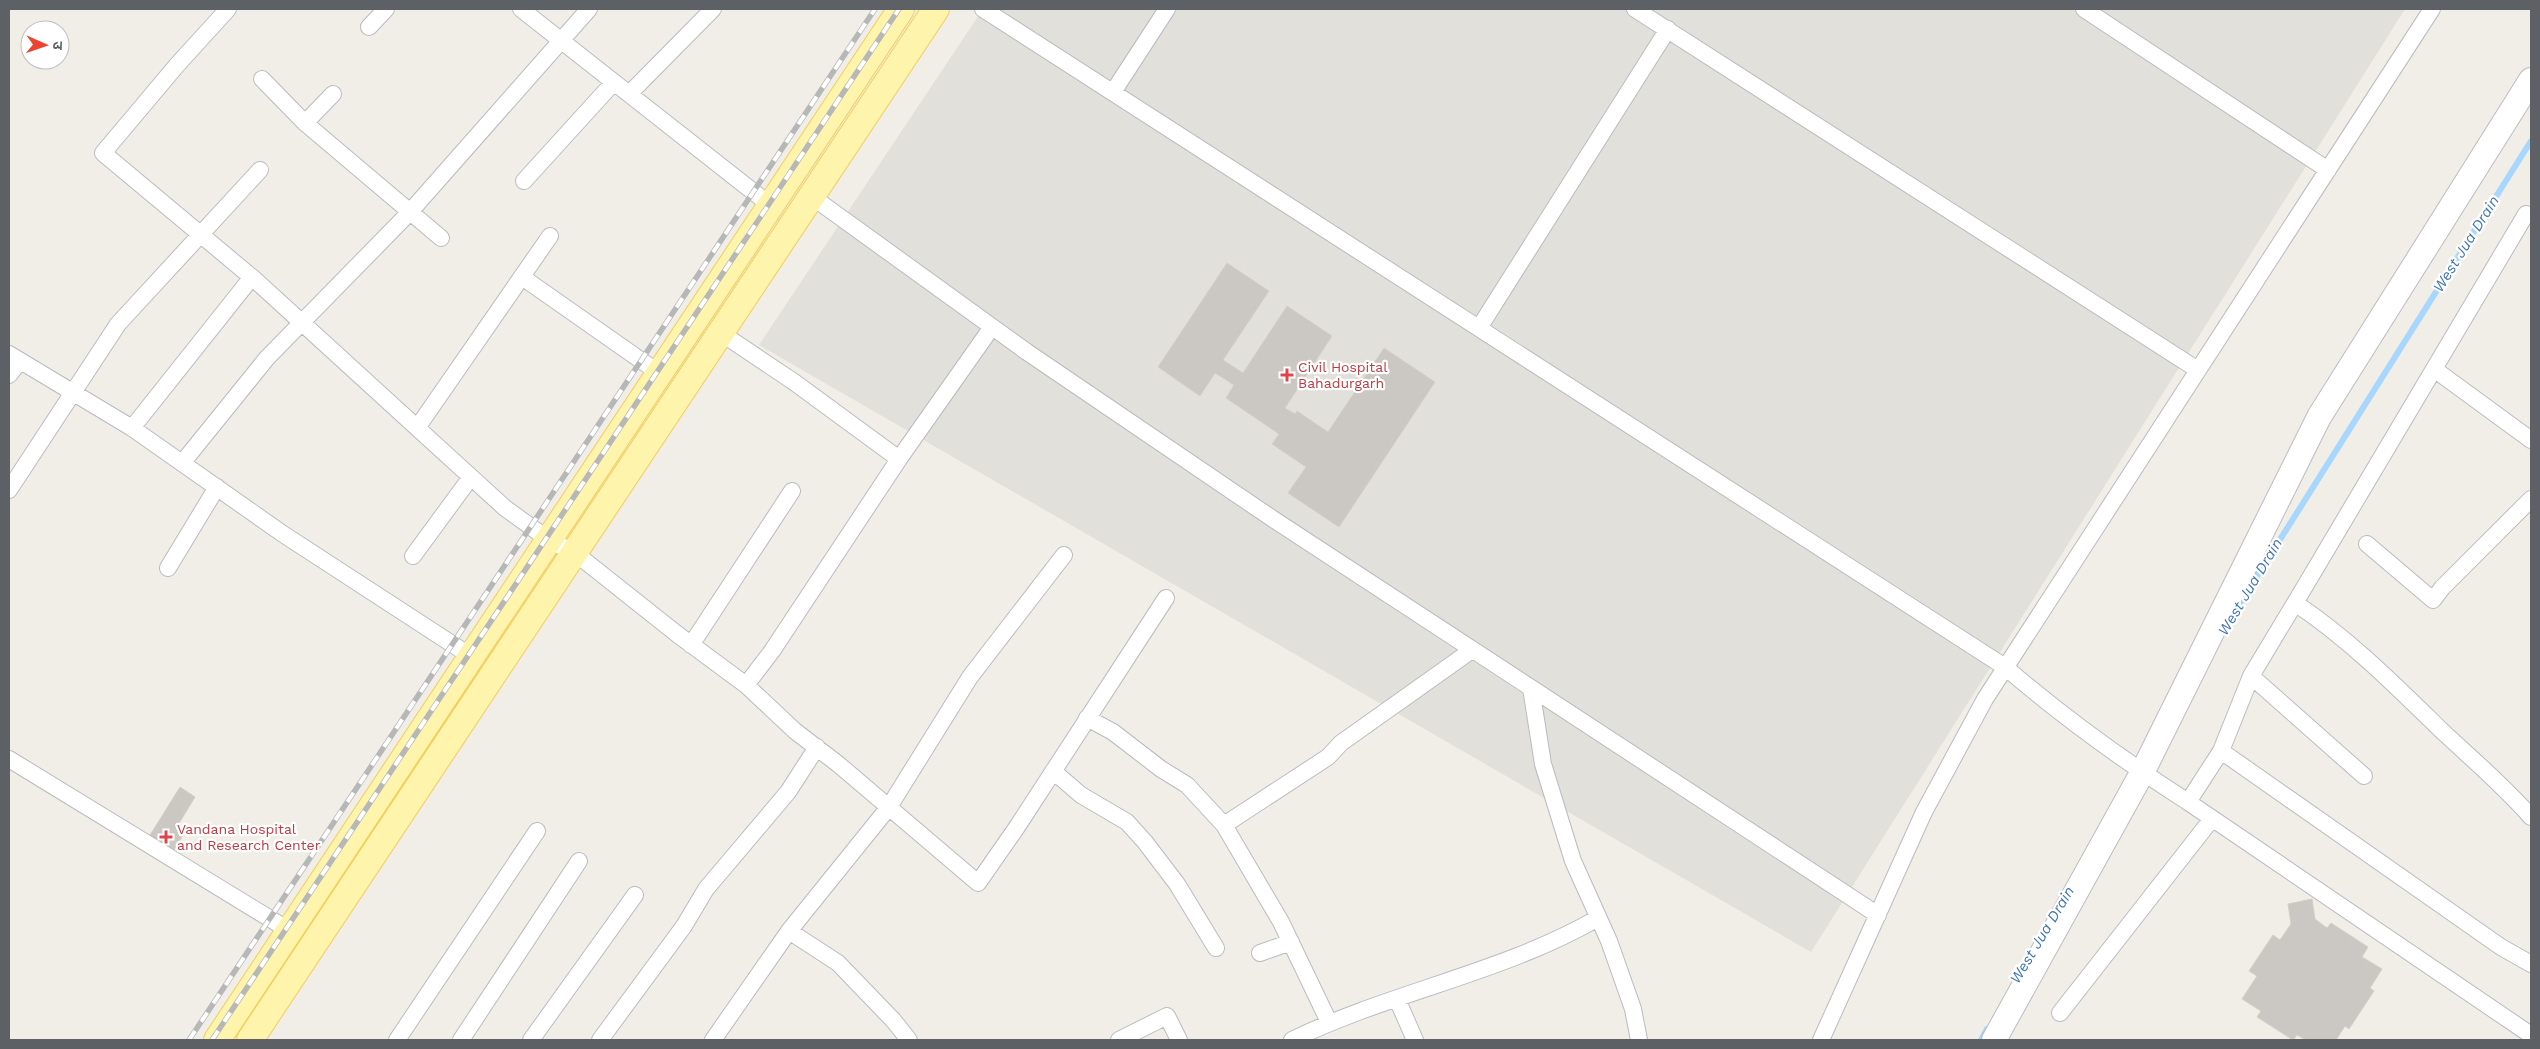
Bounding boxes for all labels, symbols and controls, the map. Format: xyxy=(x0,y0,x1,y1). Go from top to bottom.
north arrow xyxy=(20,20,70,70)
text: उ xyxy=(50,41,66,51)
water label: West Jua Drain xyxy=(2429,193,2503,295)
place label: Civil Hospital Bahadurgarh xyxy=(1298,359,1388,391)
marker: Civil Hospital Bahadurgarh xyxy=(1280,368,1294,382)
water label: West Jua Drain xyxy=(2214,535,2286,639)
place label: Vandana Hospital and Research Center xyxy=(177,821,321,853)
marker: Vandana Hospital and Research Center xyxy=(159,830,173,844)
water label: West Jua Drain xyxy=(2006,883,2078,987)

